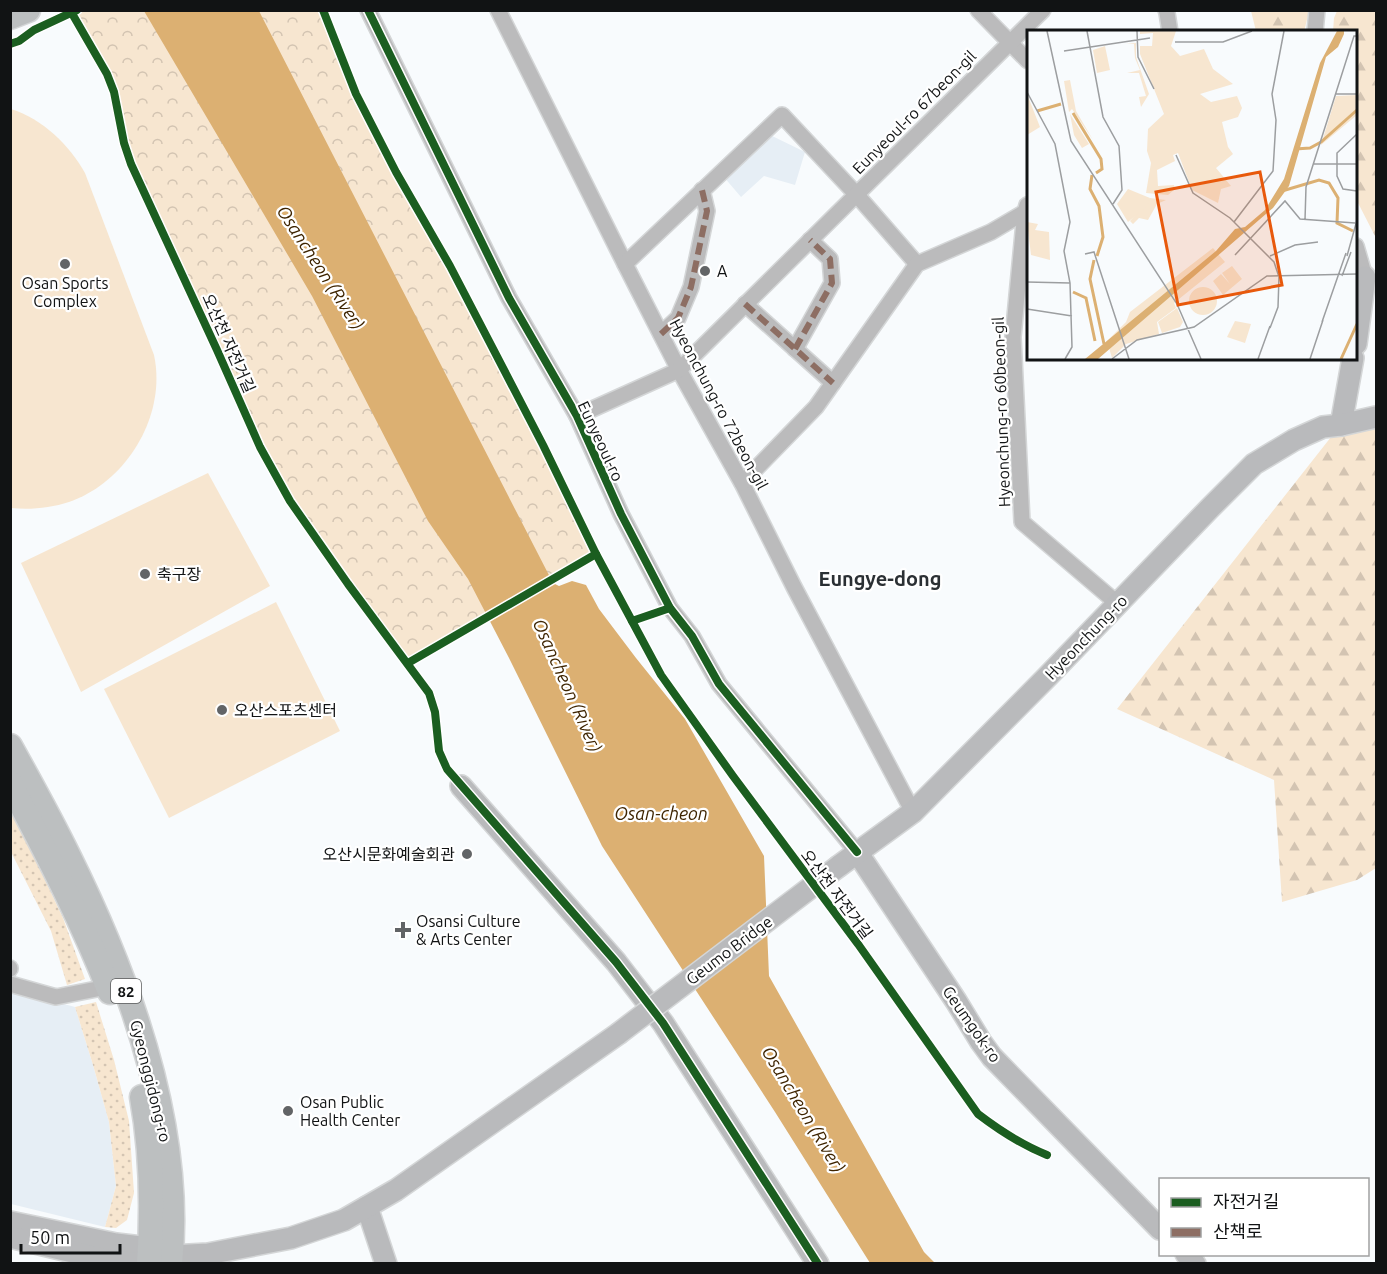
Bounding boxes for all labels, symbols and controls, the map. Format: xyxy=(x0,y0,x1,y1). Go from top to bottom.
inset map xyxy=(1027,30,1357,360)
street label: Eunyeoul-ro 67beon-gil xyxy=(849,47,979,177)
water label: Osancheon (River) xyxy=(273,201,369,333)
marker: Osan Sports Complex xyxy=(58,257,72,271)
place label: A xyxy=(717,262,728,280)
marker: A xyxy=(698,264,712,278)
place label: Osan Sports Complex xyxy=(22,274,108,310)
street label: 오산천 자전거길 xyxy=(199,291,259,395)
street label: Hyeonchung-ro 72beon-gil xyxy=(666,316,772,492)
street label: Hyeonchung-ro 60beon-gil xyxy=(989,316,1013,508)
street label: Eunyeoul-ro xyxy=(575,398,627,484)
place label: 축구장 xyxy=(157,565,201,583)
marker: 축구장 xyxy=(138,567,152,581)
district label: Eungye-dong xyxy=(819,567,941,590)
street label: Hyeonchung-ro xyxy=(1041,591,1131,683)
water label: Osancheon (River) xyxy=(529,615,606,755)
place label: 오산스포츠센터 xyxy=(234,701,337,719)
marker: 오산스포츠센터 xyxy=(215,703,229,717)
water label: Osan-cheon xyxy=(614,803,708,823)
place label: 오산시문화예술회관 xyxy=(323,845,455,863)
street label: 오산천 자전거길 xyxy=(798,846,876,942)
marker: 오산시문화예술회관 xyxy=(460,847,474,861)
place label: Osansi Culture & Arts Center xyxy=(416,912,521,948)
street label: Geumo Bridge xyxy=(682,912,776,988)
marker: Osansi Culture & Arts Center xyxy=(394,921,412,939)
road number: 82 xyxy=(111,979,141,1003)
street label: Geumgok-ro xyxy=(939,982,1005,1066)
street label: Gyeonggidong-ro xyxy=(127,1018,175,1144)
water label: Osancheon (River) xyxy=(758,1042,850,1176)
place label: Osan Public Health Center xyxy=(300,1093,400,1129)
marker: Osan Public Health Center xyxy=(281,1104,295,1118)
legend xyxy=(1159,1178,1369,1256)
text: 자전거길 xyxy=(1213,1191,1279,1211)
scale bar xyxy=(21,1217,120,1255)
text: 산책로 xyxy=(1213,1221,1263,1241)
text: 50 m xyxy=(30,1227,70,1247)

